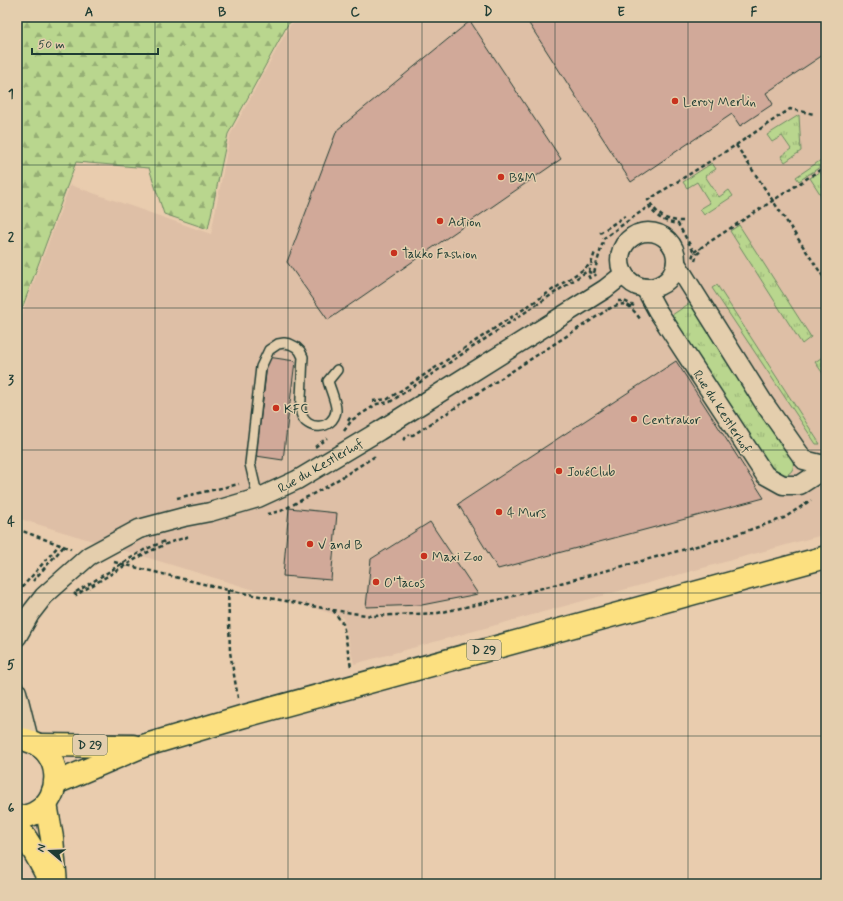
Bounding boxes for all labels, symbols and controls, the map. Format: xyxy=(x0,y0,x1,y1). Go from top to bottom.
text: A xyxy=(85,4,93,21)
text: B xyxy=(218,4,227,21)
text: C xyxy=(350,4,360,21)
text: D xyxy=(484,4,493,21)
text: E xyxy=(617,4,625,21)
text: F xyxy=(751,4,758,21)
scale bar xyxy=(32,30,158,56)
text: 50 m xyxy=(38,37,65,53)
text: 1 xyxy=(8,86,14,103)
place label: Leroy Merlin xyxy=(683,94,756,111)
marker: Leroy Merlin xyxy=(670,96,680,106)
place label: B&M xyxy=(509,170,536,187)
marker: B&M xyxy=(496,172,506,182)
place label: Action xyxy=(448,214,481,231)
marker: Action xyxy=(435,216,445,226)
text: 2 xyxy=(8,229,15,246)
place label: Takko Fashion xyxy=(402,246,477,263)
marker: Takko Fashion xyxy=(389,248,399,258)
street label: Rue du Kestlerhof xyxy=(689,367,755,457)
text: 3 xyxy=(8,372,14,389)
place label: KFC xyxy=(284,401,309,418)
marker: KFC xyxy=(271,403,281,413)
place label: Centrakor xyxy=(642,412,701,429)
marker: Centrakor xyxy=(629,414,639,424)
street label: Rue du Kestlerhof xyxy=(275,435,367,498)
place label: JouéClub xyxy=(567,464,615,481)
marker: JouéClub xyxy=(554,466,564,476)
place label: 4 Murs xyxy=(507,505,546,522)
marker: 4 Murs xyxy=(494,507,504,517)
text: 4 xyxy=(7,514,15,531)
place label: V and B xyxy=(318,537,362,554)
marker: V and B xyxy=(305,539,315,549)
place label: Maxi Zoo xyxy=(432,549,483,566)
marker: Maxi Zoo xyxy=(419,551,429,561)
place label: O'Tacos xyxy=(384,575,425,592)
marker: O'Tacos xyxy=(371,577,381,587)
road number: D 29 xyxy=(467,640,501,660)
text: 5 xyxy=(7,657,15,674)
road number: D 29 xyxy=(73,735,107,755)
text: 6 xyxy=(8,800,15,817)
north arrow xyxy=(30,831,70,871)
text: N xyxy=(34,842,49,854)

